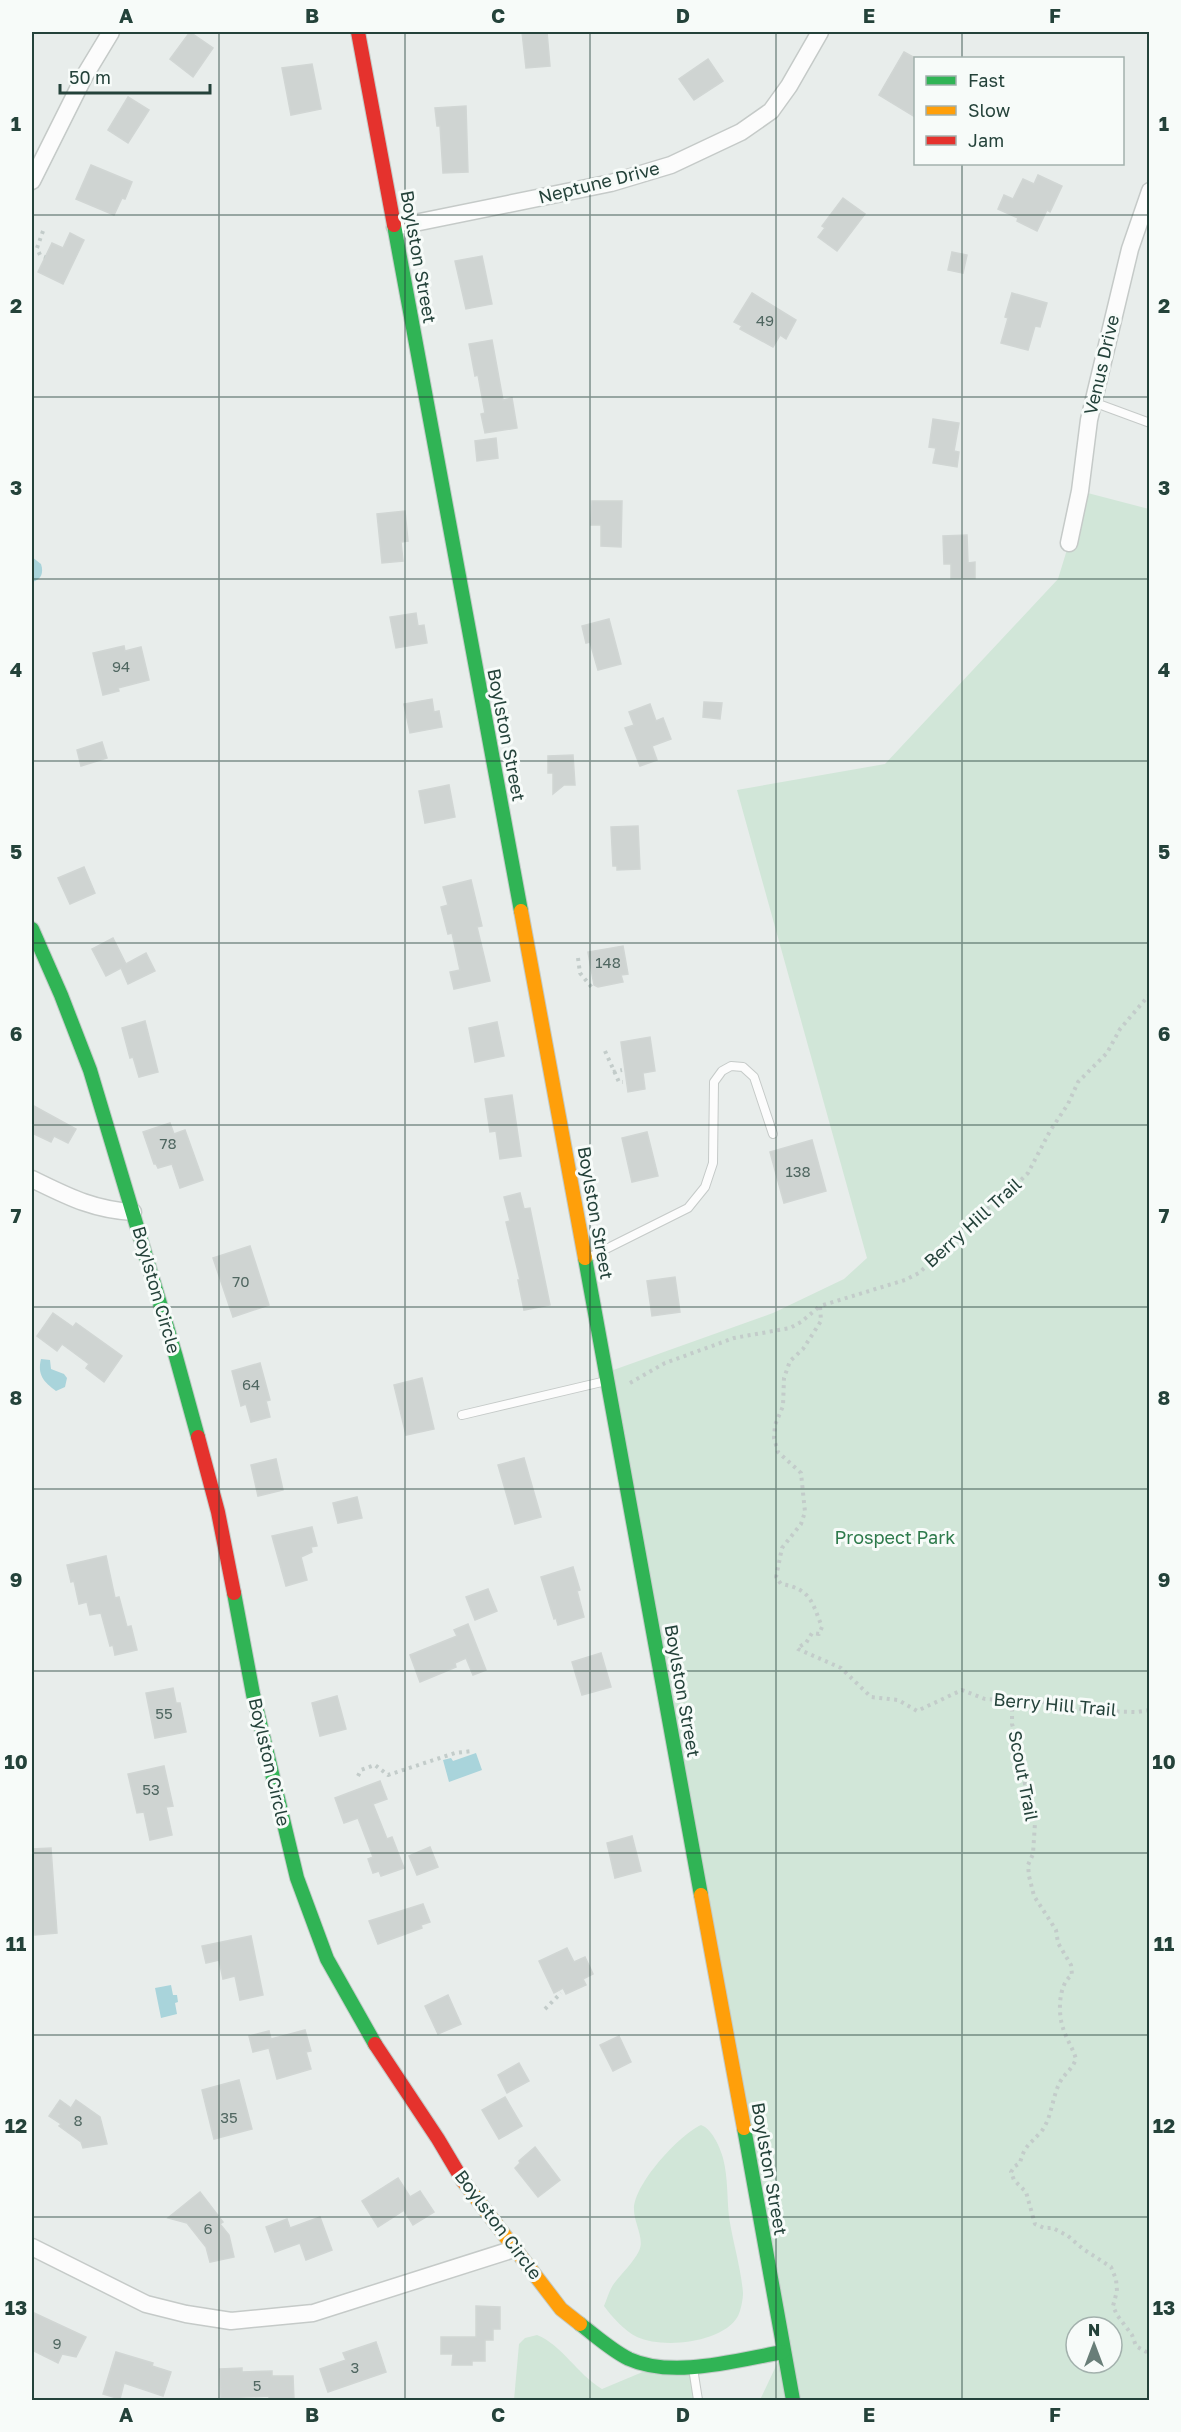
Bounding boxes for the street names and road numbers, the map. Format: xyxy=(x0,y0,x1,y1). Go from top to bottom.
street label: Neptune Drive xyxy=(536,156,662,208)
street label: Boylston Street xyxy=(396,189,442,325)
street label: Venus Drive xyxy=(1079,313,1123,417)
street label: Boylston Street xyxy=(483,667,531,803)
street label: Boylston Street xyxy=(573,1145,619,1281)
street label: Berry Hill Trail xyxy=(919,1173,1026,1272)
street label: Boylston Circle xyxy=(128,1224,186,1356)
street label: Boylston Street xyxy=(660,1623,706,1759)
street label: Berry Hill Trail xyxy=(993,1688,1118,1720)
street label: Boylston Circle xyxy=(245,1695,295,1828)
street label: Scout Trail xyxy=(1004,1729,1044,1823)
street label: Boylston Street xyxy=(747,2101,793,2237)
street label: Boylston Circle xyxy=(451,2165,547,2283)

